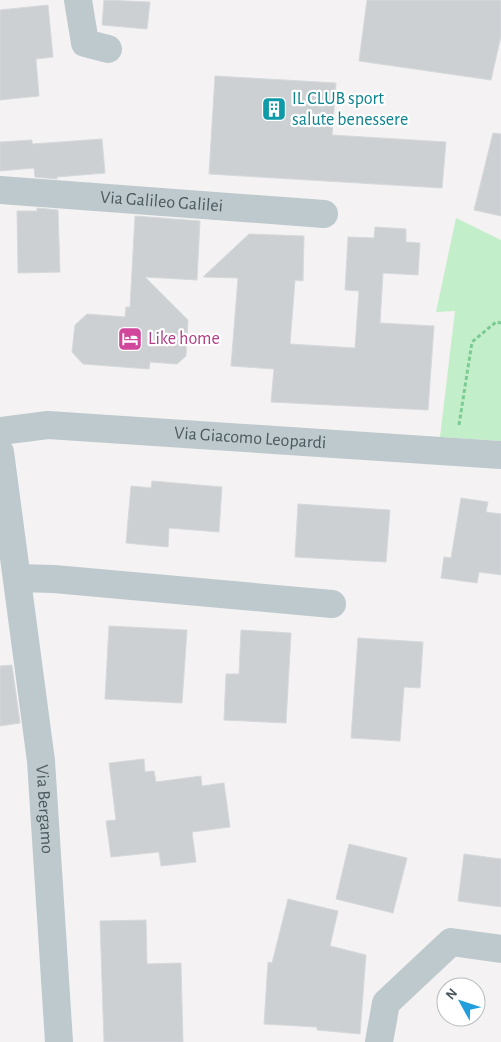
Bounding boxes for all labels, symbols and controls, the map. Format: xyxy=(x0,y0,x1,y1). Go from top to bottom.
place label: IL CLUB sport salute benessere xyxy=(292,90,408,129)
building icon: IL CLUB sport salute benessere xyxy=(261,96,287,122)
street label: Via Galileo Galilei xyxy=(100,188,224,215)
hotel icon: Like home xyxy=(117,326,143,352)
place label: Like home xyxy=(148,330,220,348)
street label: Via Giacomo Leopardi xyxy=(174,424,327,452)
street label: Via Bergamo xyxy=(32,764,56,855)
north arrow xyxy=(436,977,486,1027)
text: N xyxy=(443,986,460,1003)

